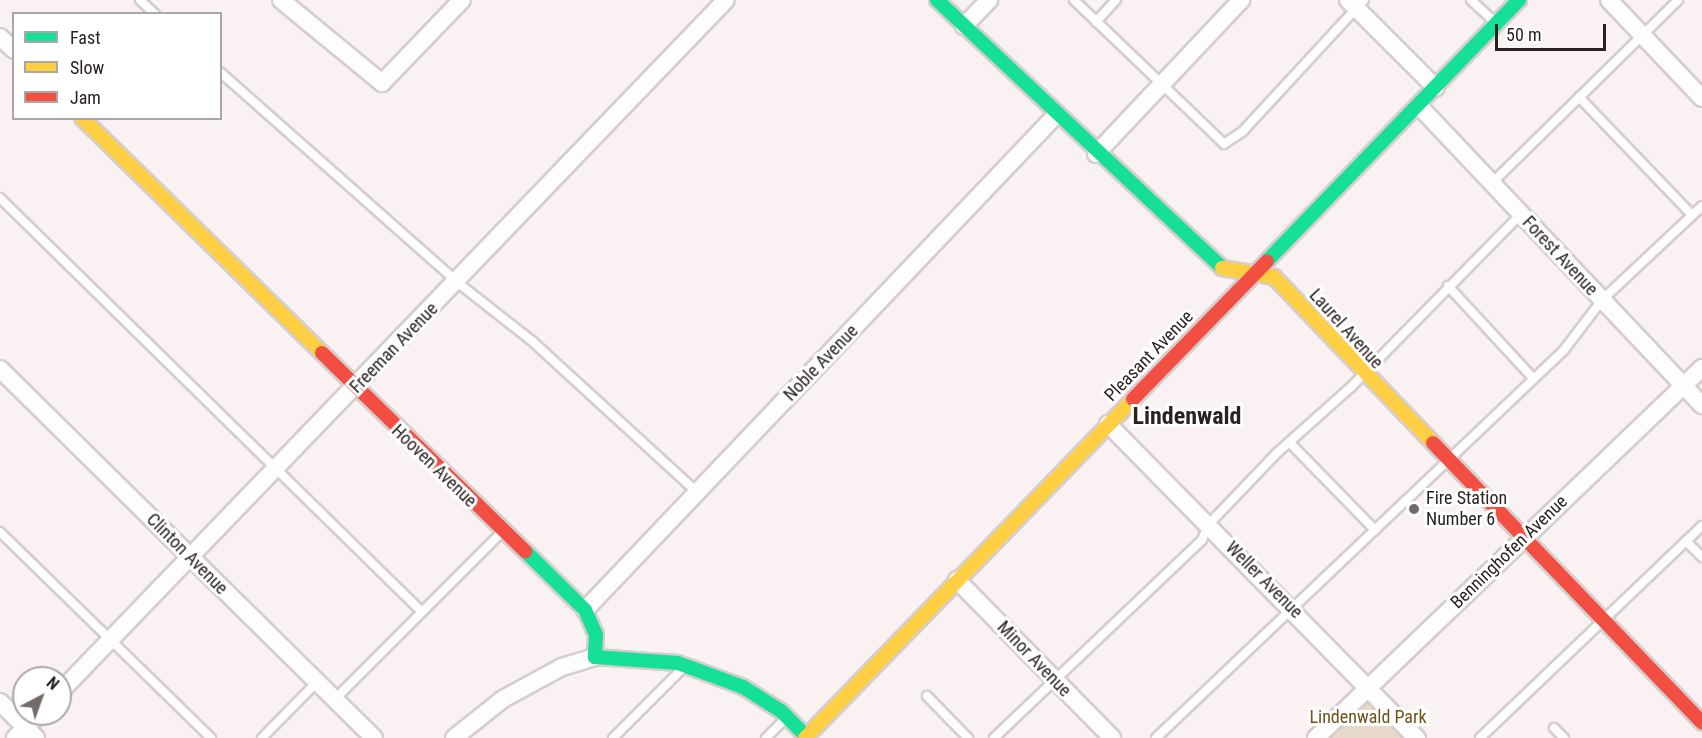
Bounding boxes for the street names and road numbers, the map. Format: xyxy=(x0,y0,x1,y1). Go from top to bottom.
street label: Forest Avenue xyxy=(1518,212,1602,300)
street label: Laurel Avenue xyxy=(1305,285,1387,373)
street label: Freeman Avenue xyxy=(345,298,443,398)
street label: Pleasant Avenue xyxy=(1100,306,1198,406)
street label: Noble Avenue xyxy=(779,320,863,406)
street label: Hooven Avenue xyxy=(387,420,481,512)
street label: Benninghofen Avenue xyxy=(1446,491,1572,613)
street label: Clinton Avenue xyxy=(142,509,232,599)
street label: Weller Avenue xyxy=(1221,537,1307,623)
street label: Minor Avenue xyxy=(993,617,1075,701)

